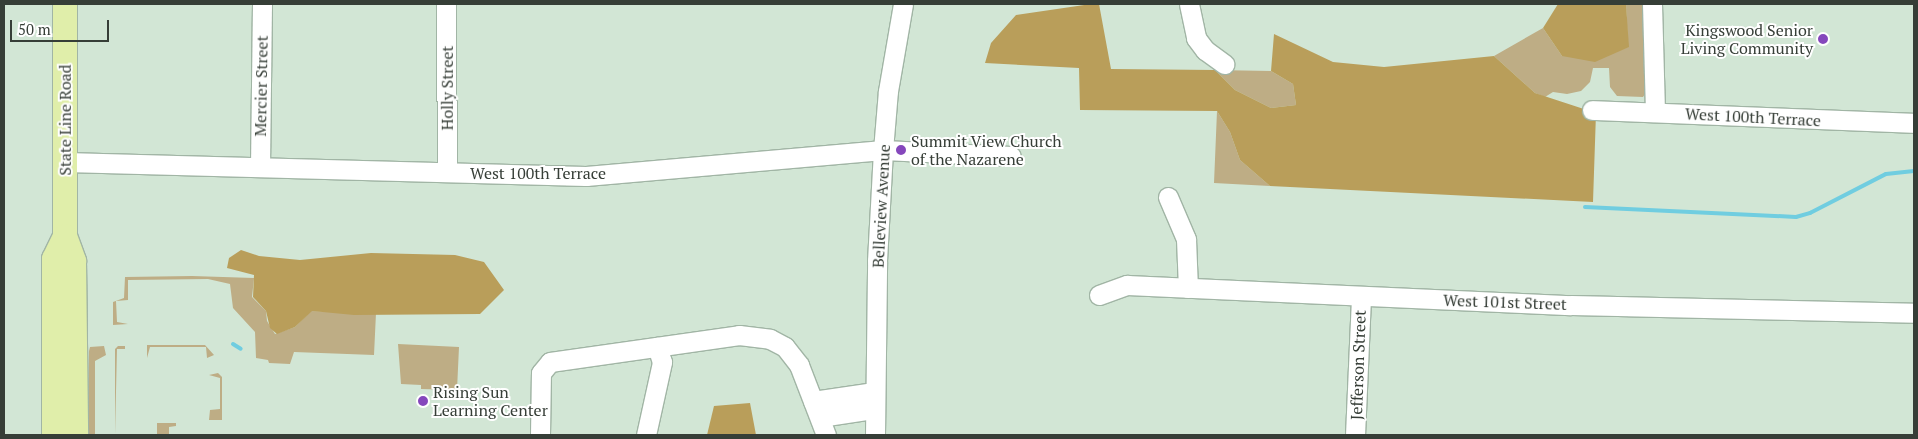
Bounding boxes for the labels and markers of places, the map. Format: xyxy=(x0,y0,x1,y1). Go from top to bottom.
place label: Kingswood Senior Living Community xyxy=(1681,20,1813,58)
marker: Kingswood Senior Living Community xyxy=(1817,33,1829,45)
place label: Summit View Church of the Nazarene xyxy=(911,131,1062,169)
marker: Summit View Church of the Nazarene xyxy=(895,144,907,156)
place label: Rising Sun Learning Center xyxy=(433,382,548,420)
marker: Rising Sun Learning Center xyxy=(417,395,429,407)

